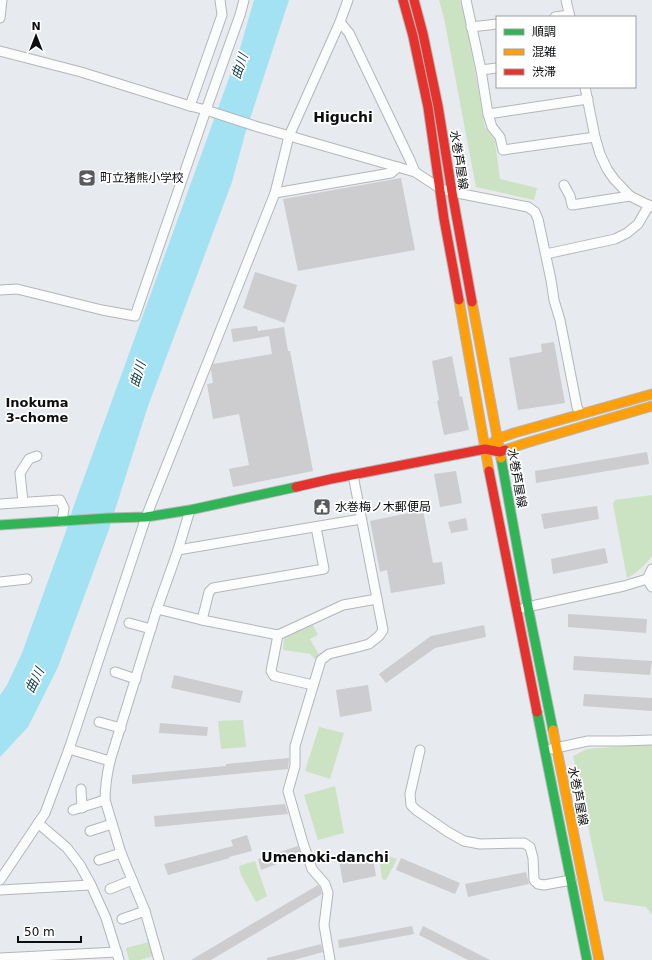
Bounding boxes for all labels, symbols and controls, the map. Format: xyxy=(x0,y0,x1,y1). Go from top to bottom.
north arrow xyxy=(16,16,56,56)
legend xyxy=(496,16,636,88)
text: N xyxy=(31,20,41,33)
text: 順調 xyxy=(532,25,556,39)
text: 混雑 xyxy=(532,45,556,59)
water label: 曲川 xyxy=(228,50,251,81)
text: 渋滞 xyxy=(532,65,556,79)
district label: Higuchi xyxy=(313,109,373,125)
street label: 水巻芦屋線 xyxy=(447,129,471,191)
school or university icon: 町立猪熊小学校 xyxy=(77,168,97,188)
place label: 町立猪熊小学校 xyxy=(100,171,184,185)
water label: 曲川 xyxy=(127,358,149,389)
district label: Inokuma 3-chome xyxy=(5,395,69,425)
street label: 水巻芦屋線 xyxy=(505,447,529,509)
public building icon: 水巻梅ノ木郵便局 xyxy=(312,497,332,517)
place label: 水巻梅ノ木郵便局 xyxy=(335,500,431,514)
water label: 曲川 xyxy=(22,663,48,695)
street label: 水巻芦屋線 xyxy=(565,765,591,827)
district label: Umenoki-danchi xyxy=(261,849,389,865)
scale bar xyxy=(18,918,81,944)
text: 50 m xyxy=(24,925,55,939)

